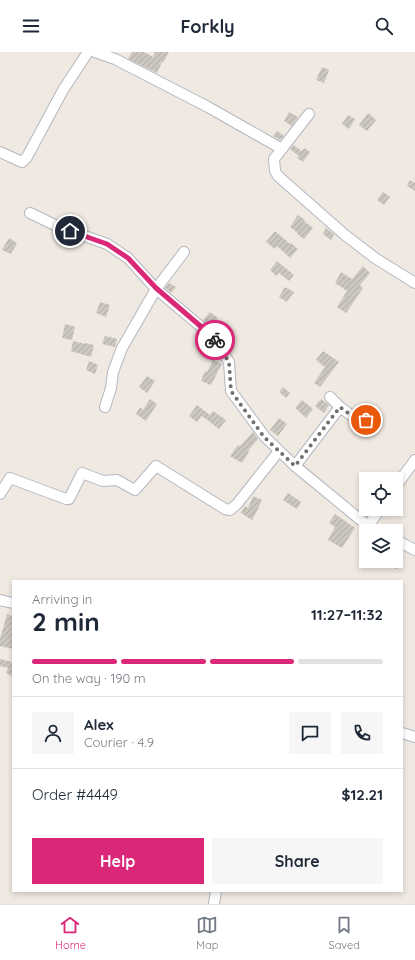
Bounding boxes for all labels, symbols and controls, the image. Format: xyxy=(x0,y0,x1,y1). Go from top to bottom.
icon: menu xyxy=(20,15,42,37)
text: Forkly xyxy=(180,15,235,38)
icon: search xyxy=(373,15,395,37)
pin xyxy=(53,214,87,248)
icon: home xyxy=(59,220,81,242)
courier xyxy=(195,320,235,360)
icon: bike xyxy=(204,329,226,351)
pin xyxy=(349,403,383,437)
icon: bag xyxy=(355,409,377,431)
map controls xyxy=(359,472,403,568)
button: locate xyxy=(359,472,403,516)
button: layers xyxy=(359,524,403,568)
text: Arriving in xyxy=(32,591,92,607)
text: 2 min xyxy=(32,605,100,638)
text: 11:27–11:32 xyxy=(311,605,383,624)
text: On the way · 190 m xyxy=(32,670,146,686)
button: person xyxy=(32,712,74,754)
button: chat xyxy=(289,712,331,754)
button: phone xyxy=(341,712,383,754)
text: Alex xyxy=(84,715,114,734)
text: Courier · 4.9 xyxy=(84,734,154,750)
text: Order #4449 xyxy=(32,785,118,804)
text: $12.21 xyxy=(342,785,383,804)
button: Help xyxy=(32,838,204,884)
button: Share xyxy=(212,838,383,884)
tab: Home xyxy=(55,914,86,952)
tab: Map xyxy=(196,914,218,952)
tab: Saved xyxy=(329,914,360,952)

